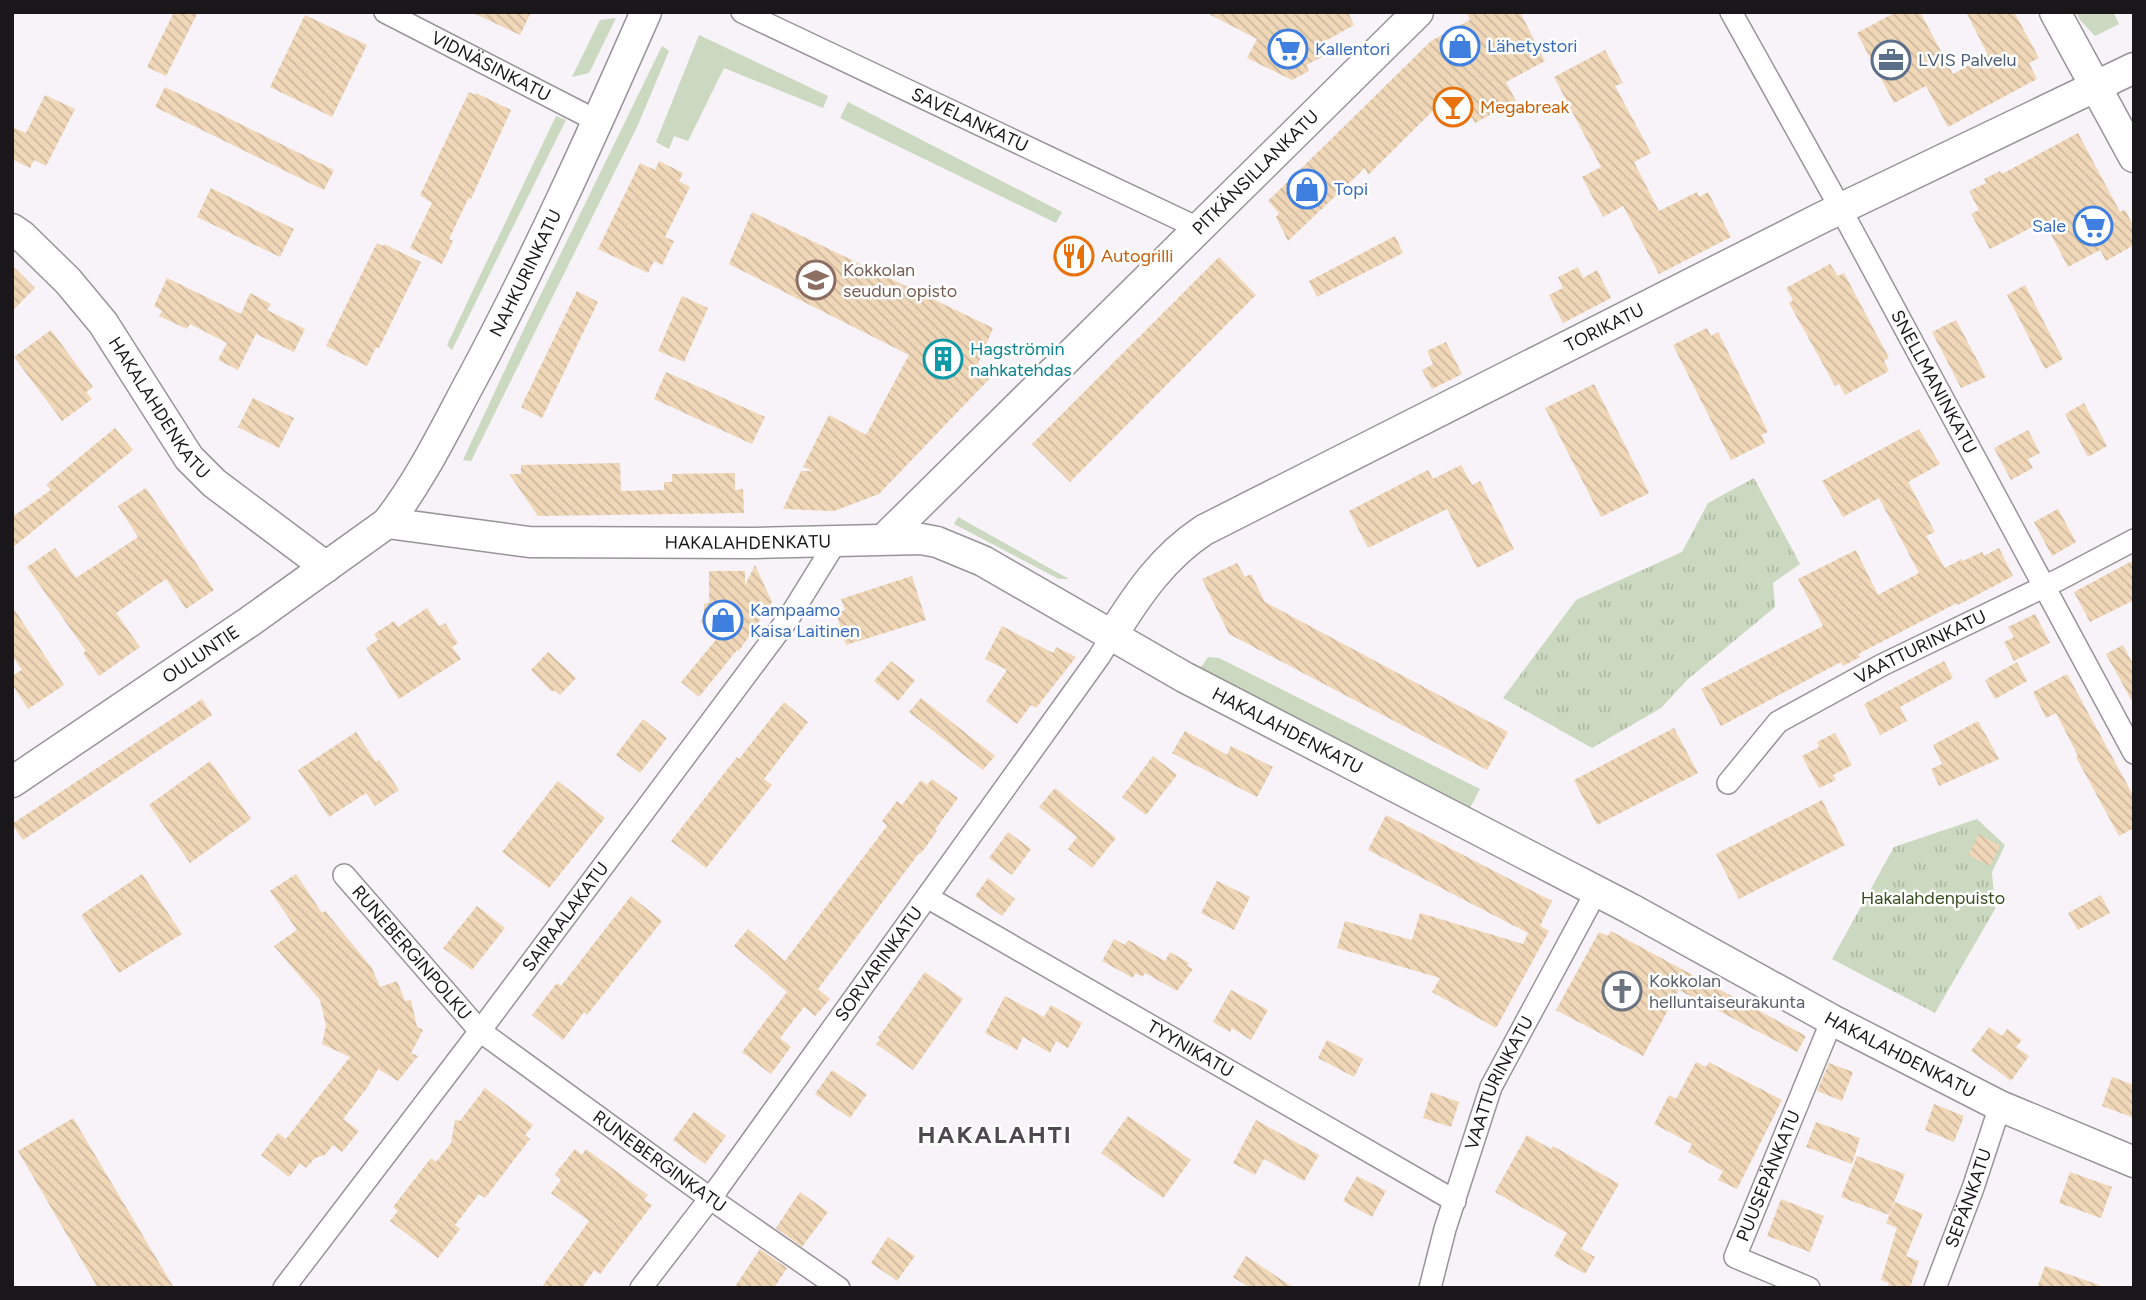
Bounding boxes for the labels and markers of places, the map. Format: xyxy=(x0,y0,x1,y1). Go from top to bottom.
shop icon: Lähetystori xyxy=(1439,25,1481,67)
supermarket icon: Kallentori xyxy=(1267,28,1309,70)
place label: Lähetystori xyxy=(1487,35,1578,57)
place label: Kallentori xyxy=(1315,38,1390,60)
office icon: LVIS Palvelu xyxy=(1870,39,1912,81)
place label: LVIS Palvelu xyxy=(1918,49,2017,71)
bar icon: Megabreak xyxy=(1432,86,1474,128)
place label: Megabreak xyxy=(1480,96,1569,118)
shop icon: Topi xyxy=(1286,168,1328,210)
place label: Topi xyxy=(1334,178,1368,200)
supermarket icon: Sale xyxy=(2072,205,2114,247)
place label: Sale xyxy=(2032,215,2066,237)
restaurant icon: Autogrilli xyxy=(1053,235,1095,277)
place label: Autogrilli xyxy=(1101,245,1173,267)
school or university icon: Kokkolan seudun opisto xyxy=(795,259,837,301)
place label: Kokkolan seudun opisto xyxy=(843,259,957,302)
building icon: Hagströmin nahkatehdas xyxy=(922,338,964,380)
place label: Hagströmin nahkatehdas xyxy=(970,338,1072,381)
shop icon: Kampaamo Kaisa Laitinen xyxy=(702,599,744,641)
place label: Kampaamo Kaisa Laitinen xyxy=(750,599,860,642)
church icon: Kokkolan helluntaiseurakunta xyxy=(1601,970,1643,1012)
place label: Kokkolan helluntaiseurakunta xyxy=(1649,970,1805,1013)

